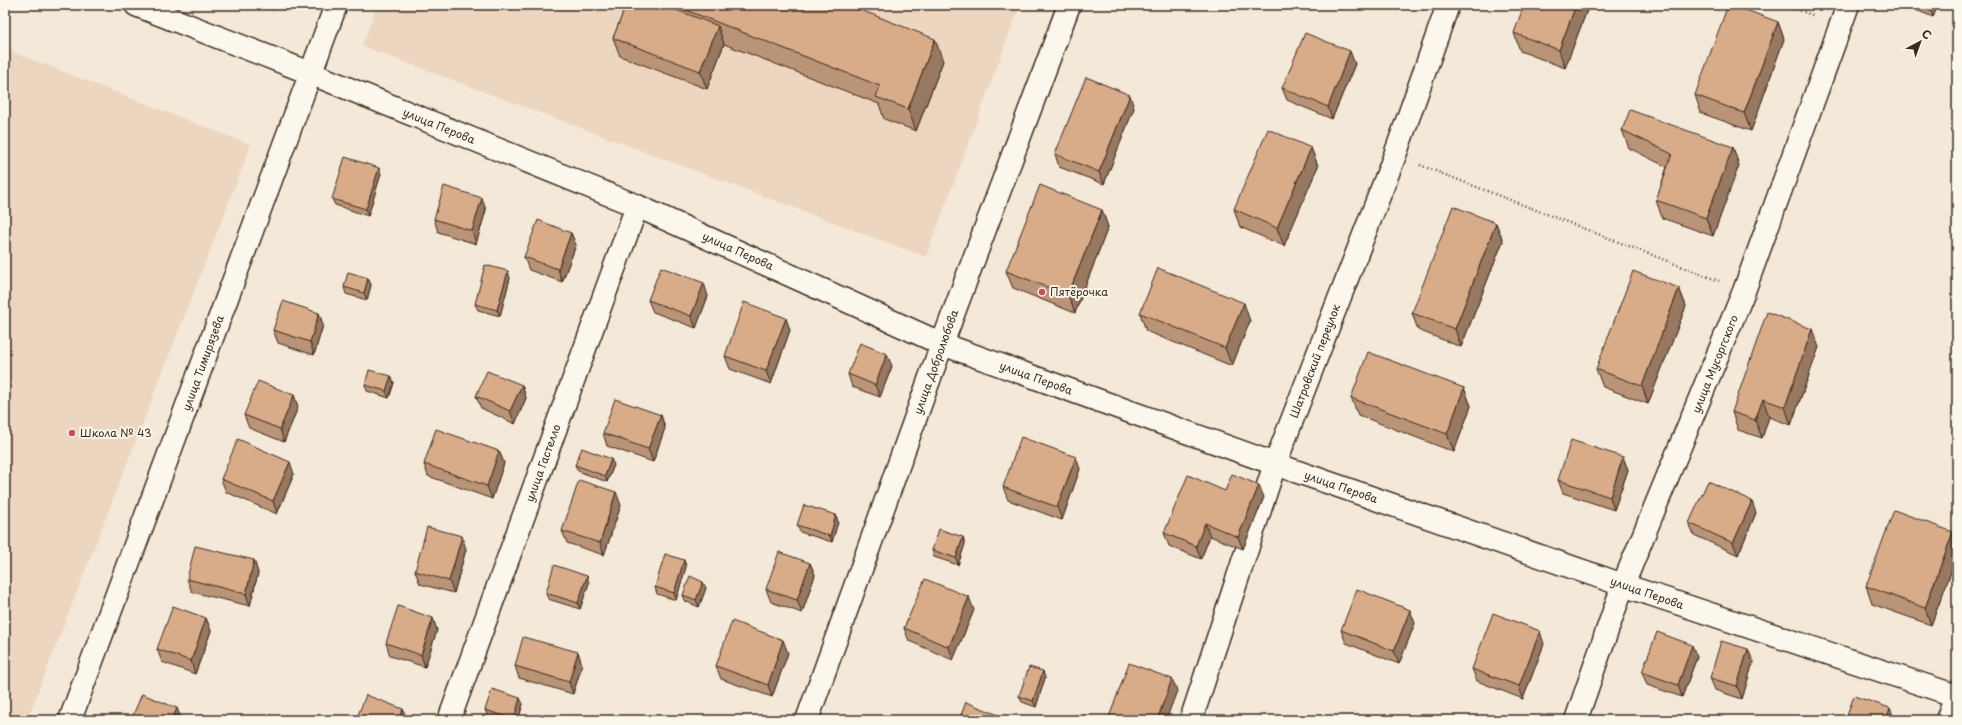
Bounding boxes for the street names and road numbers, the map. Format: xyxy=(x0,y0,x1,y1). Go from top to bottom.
street label: улица Перова xyxy=(401,103,478,148)
street label: улица Перова xyxy=(700,227,777,274)
street label: Шатровский переулок xyxy=(1285,301,1344,420)
street label: улица Добролюбова xyxy=(909,307,962,417)
street label: улица Тимирязева xyxy=(177,312,228,413)
street label: улица Мусоргского xyxy=(1687,312,1742,415)
street label: улица Перова xyxy=(997,356,1075,399)
street label: улица Гастелло xyxy=(521,421,565,504)
street label: улица Перова xyxy=(1302,466,1380,507)
street label: улица Перова xyxy=(1608,572,1686,613)

